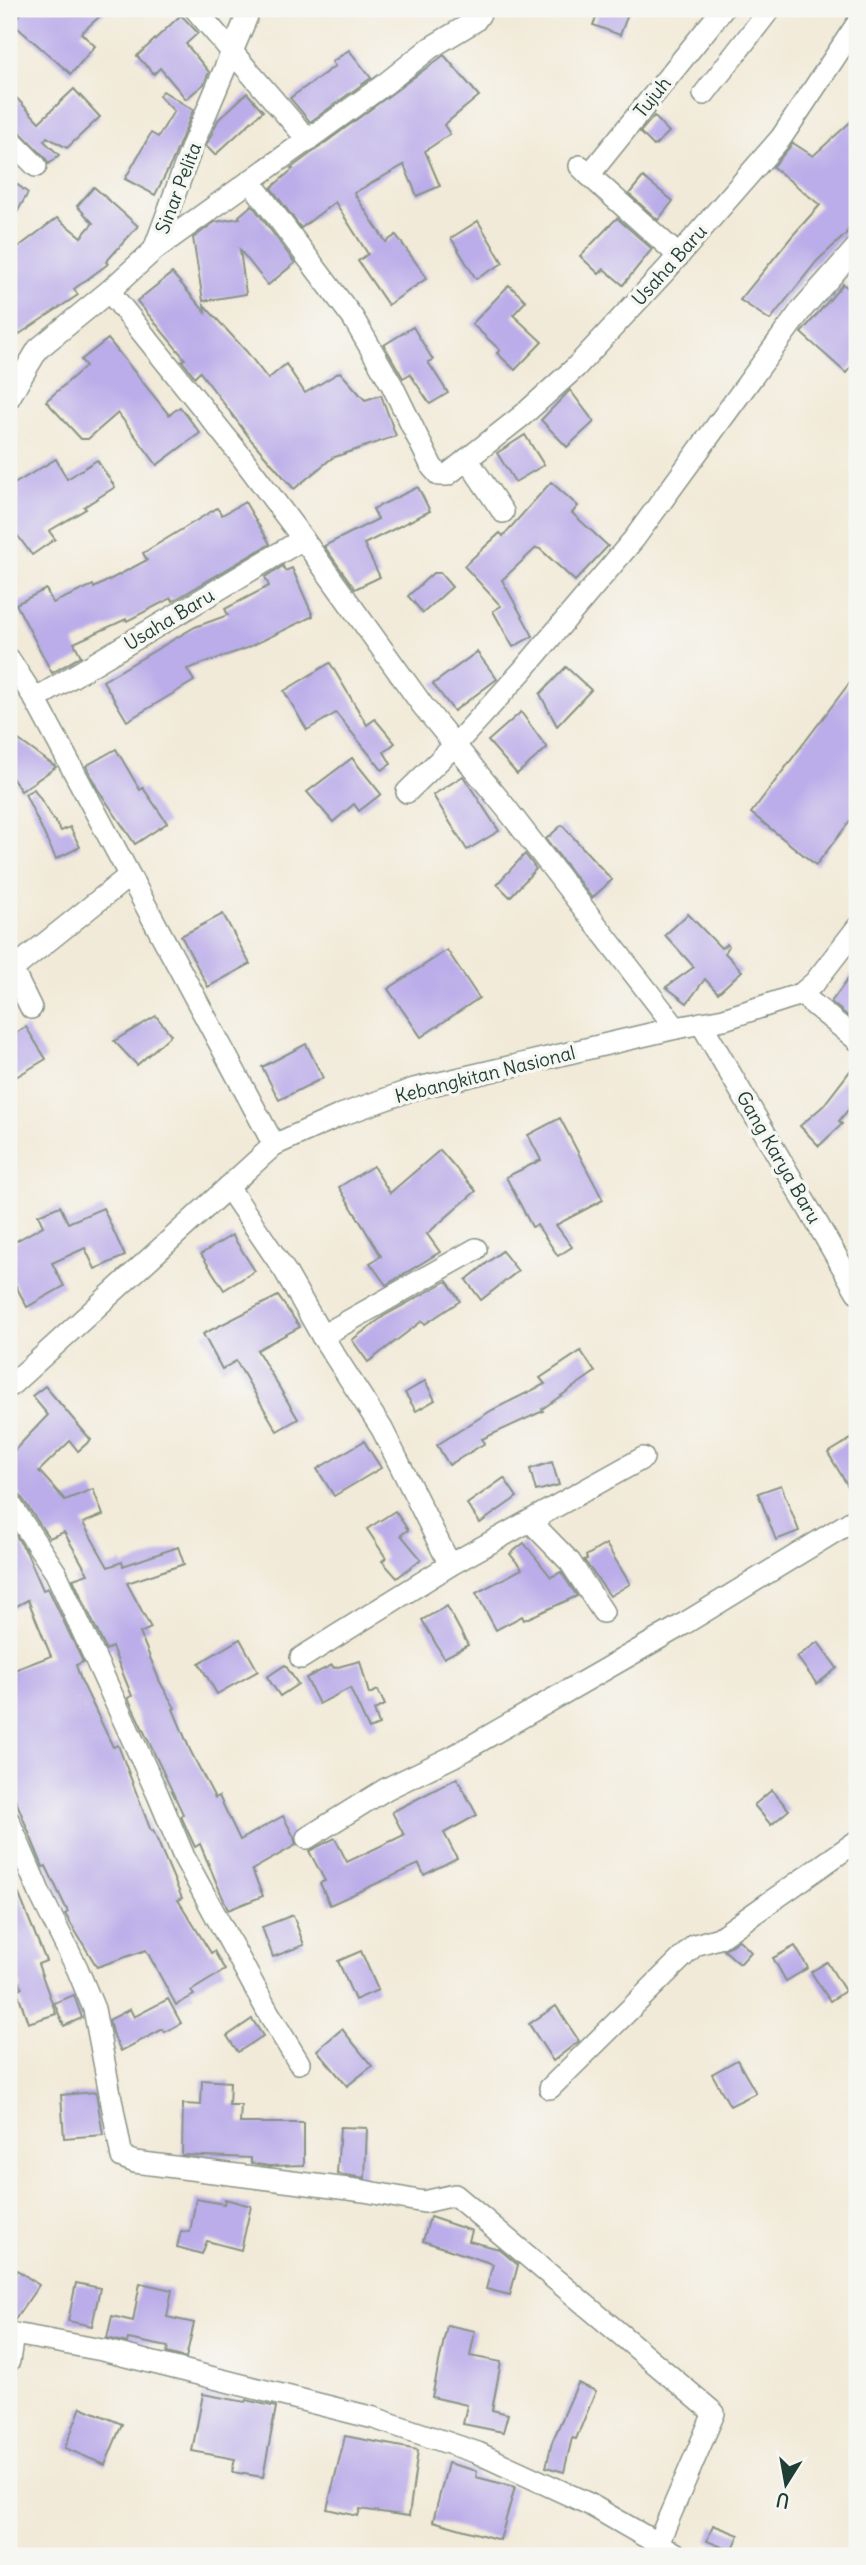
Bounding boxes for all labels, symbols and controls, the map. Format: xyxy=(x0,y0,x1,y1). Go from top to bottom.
street label: Tujuh xyxy=(628,72,676,122)
street label: Sinar Pelita xyxy=(150,139,206,237)
street label: Usaha Baru xyxy=(626,220,712,310)
street label: Usaha Baru xyxy=(120,583,218,655)
street label: Kebangkitan Nasional xyxy=(392,1040,578,1108)
street label: Gang Karya Baru xyxy=(731,1086,827,1228)
north arrow xyxy=(750,2450,820,2520)
text: U xyxy=(774,2488,791,2514)

